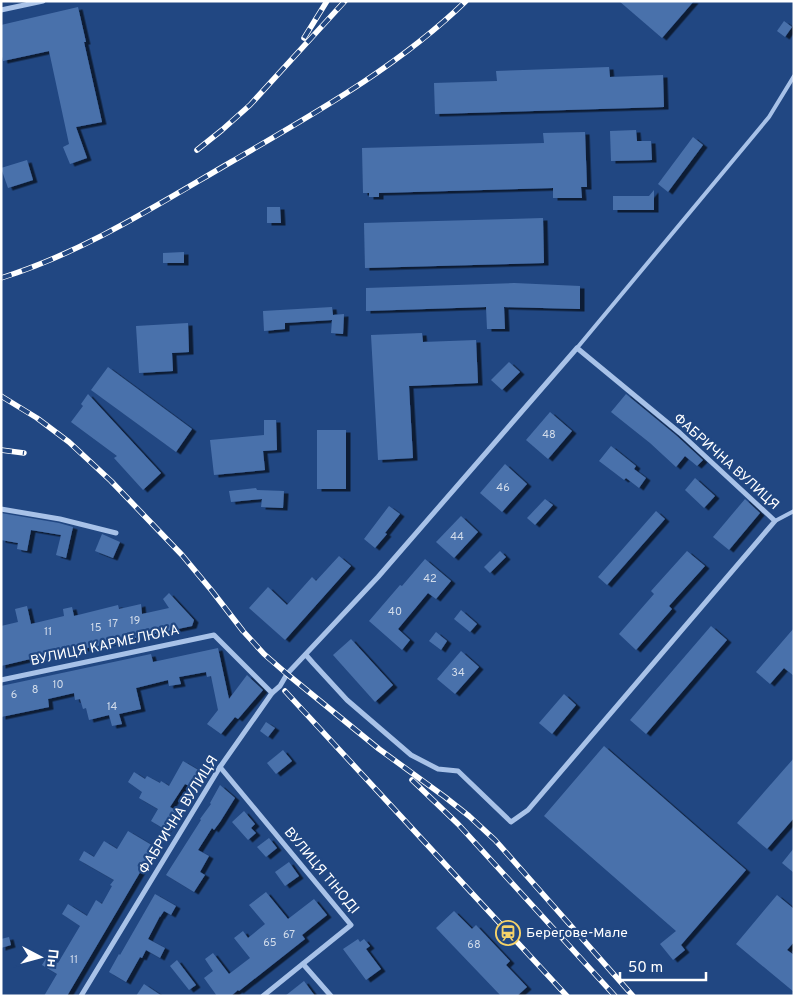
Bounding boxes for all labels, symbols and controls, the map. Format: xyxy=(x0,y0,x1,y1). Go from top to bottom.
street label: ФАБРИЧНА ВУЛИЦЯ xyxy=(670,410,782,514)
house number: 48 xyxy=(542,428,556,442)
house number: 46 xyxy=(496,481,510,495)
house number: 44 xyxy=(450,530,464,544)
house number: 42 xyxy=(423,572,437,586)
house number: 40 xyxy=(388,605,402,619)
house number: 19 xyxy=(130,614,140,628)
house number: 17 xyxy=(108,617,118,631)
house number: 15 xyxy=(91,621,102,635)
street label: ВУЛИЦЯ КАРМЕЛЮКА xyxy=(29,622,181,670)
house number: 11 xyxy=(44,625,52,639)
house number: 34 xyxy=(451,666,465,680)
house number: 10 xyxy=(52,678,64,692)
house number: 8 xyxy=(32,683,38,697)
house number: 6 xyxy=(11,688,17,702)
house number: 14 xyxy=(107,700,118,714)
street label: ФАБРИЧНА ВУЛИЦЯ xyxy=(136,753,222,877)
street label: ВУЛИЦЯ ТІНОДІ xyxy=(280,824,362,918)
station icon: Берегове-Мале xyxy=(495,920,521,946)
place label: Берегове-Мале xyxy=(526,925,628,942)
house number: 67 xyxy=(283,928,295,942)
north arrow xyxy=(15,932,65,982)
house number: 65 xyxy=(263,936,277,950)
house number: 68 xyxy=(467,938,481,952)
text: Пн xyxy=(42,948,61,968)
scale bar xyxy=(620,950,706,982)
house number: 11 xyxy=(70,953,78,967)
text: 50 m xyxy=(628,959,663,978)

